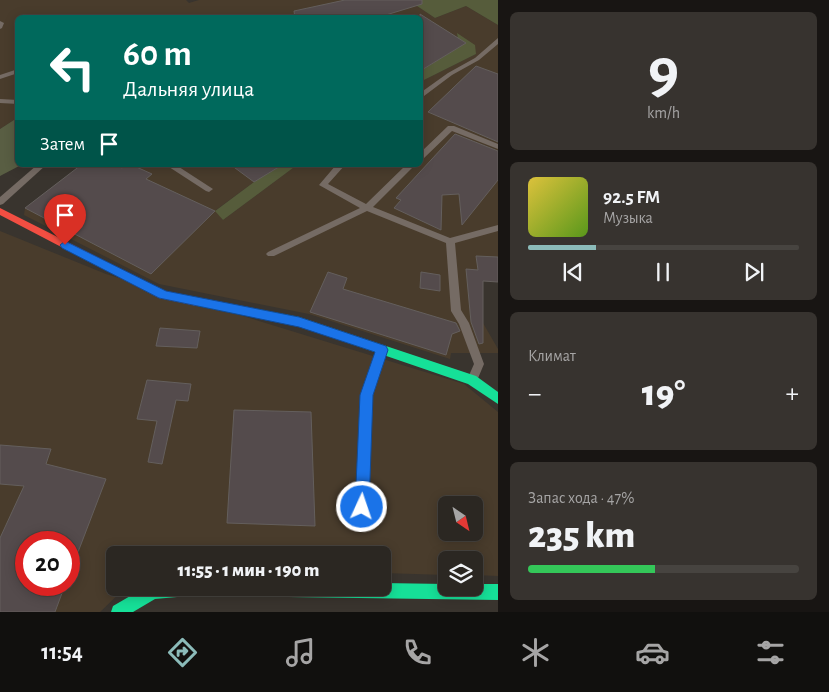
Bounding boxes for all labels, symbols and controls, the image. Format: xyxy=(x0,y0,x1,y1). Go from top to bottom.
icon: left xyxy=(40,35,105,100)
text: 60 m xyxy=(123,37,192,72)
text: 9 xyxy=(648,39,679,104)
text: Дальняя улица xyxy=(123,78,254,100)
text: km/h xyxy=(647,105,680,121)
icon: arrive xyxy=(95,130,123,158)
text: Затем xyxy=(40,135,85,154)
text: 92.5 FM xyxy=(603,188,660,207)
pin xyxy=(44,194,86,245)
icon: arrive xyxy=(51,201,79,229)
text: Музыка xyxy=(603,210,653,226)
icon: previous xyxy=(559,258,587,286)
icon: pause xyxy=(649,258,677,286)
icon: next xyxy=(740,258,768,286)
text: Климат xyxy=(528,348,576,364)
text: 19° xyxy=(642,375,685,413)
text: − xyxy=(528,380,541,408)
text: + xyxy=(786,380,799,408)
position arrow xyxy=(335,480,387,532)
text: Запас хода · 47% xyxy=(528,490,634,506)
north arrow xyxy=(438,496,482,541)
map controls xyxy=(438,496,483,596)
text: 235 km xyxy=(528,517,635,555)
speed limit sign: 20 xyxy=(15,531,80,596)
button: layers xyxy=(438,551,483,596)
text: 11:55 · 1 мин · 190 m xyxy=(178,561,319,580)
icon: directions xyxy=(165,635,200,670)
icon: music xyxy=(283,635,318,670)
icon: phone xyxy=(400,635,435,670)
icon: climate xyxy=(518,635,553,670)
icon: car xyxy=(635,635,670,670)
icon: filters xyxy=(753,635,788,670)
text: 11:54 xyxy=(41,641,83,663)

